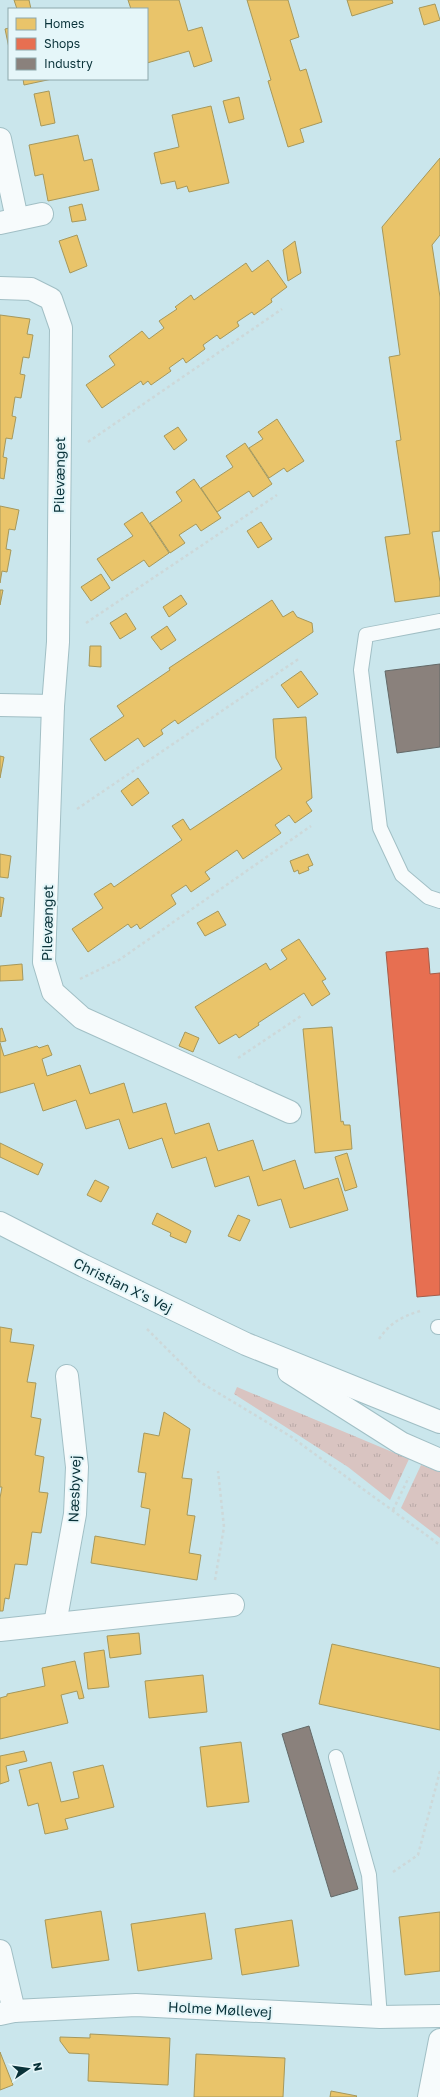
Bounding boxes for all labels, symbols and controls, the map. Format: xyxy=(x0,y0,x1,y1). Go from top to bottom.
legend xyxy=(8,8,148,80)
text: Homes xyxy=(44,16,84,31)
text: Shops xyxy=(44,36,80,51)
text: Industry xyxy=(44,56,93,71)
street label: Pilevænget xyxy=(50,437,68,513)
street label: Pilevænget xyxy=(38,885,56,961)
street label: Christian X's Vej xyxy=(71,1254,175,1316)
street label: Næsbyvej xyxy=(64,1455,84,1523)
street label: Holme Møllevej xyxy=(168,1998,272,2020)
north arrow xyxy=(8,2049,48,2089)
text: N xyxy=(31,2061,46,2072)

